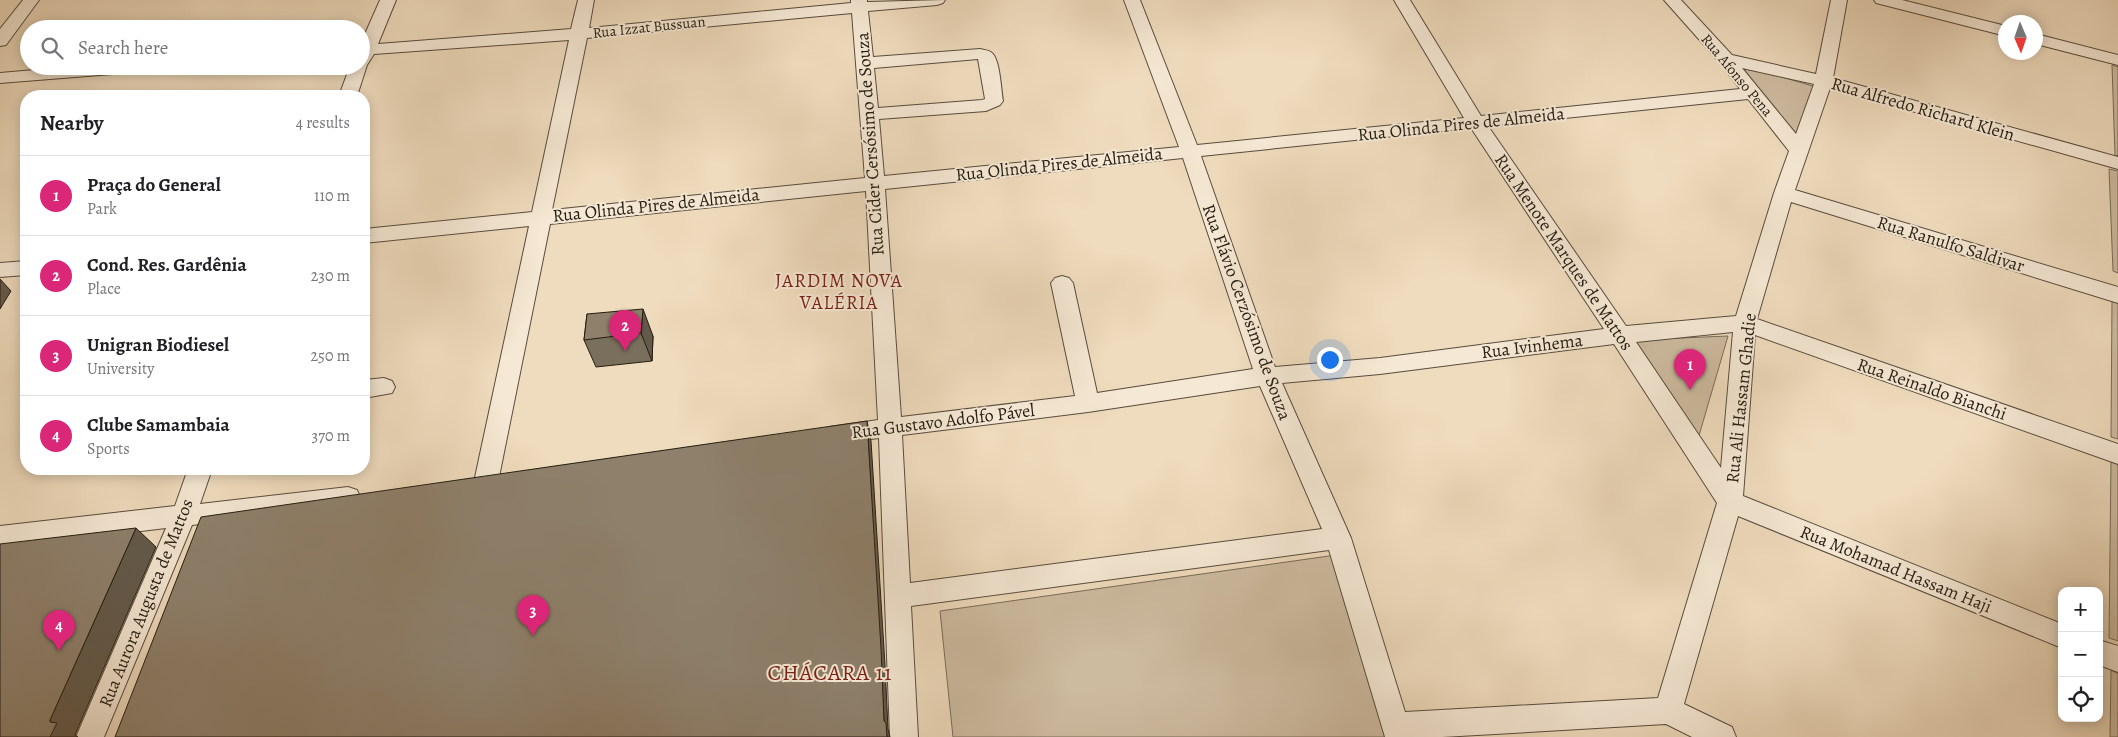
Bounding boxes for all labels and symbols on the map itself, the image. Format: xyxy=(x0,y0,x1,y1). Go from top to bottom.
street label: Rua Izzat Bussuan xyxy=(592,11,706,43)
north arrow xyxy=(1998,15,2043,60)
street label: Rua Afonso Pena xyxy=(1697,30,1777,120)
street label: Rua Cider Cersósimo de Souza xyxy=(850,31,890,257)
street label: Rua Alfredo Richard Klein xyxy=(1828,71,2018,147)
street label: Rua Olinda Pires de Almeida xyxy=(1356,101,1566,147)
street label: Rua Olinda Pires de Almeida xyxy=(954,141,1164,187)
street label: Rua Menote Marques de Mattos xyxy=(1489,149,1639,355)
street label: Rua Olinda Pires de Almeida xyxy=(551,182,761,228)
street label: Rua Flávio Cerzósimo de Souza xyxy=(1197,201,1298,424)
street label: Rua Ranulfo Saldivar xyxy=(1874,210,2028,278)
district label: JARDIM NOVA VALÉRIA xyxy=(775,268,903,316)
pin: 2 xyxy=(609,310,641,351)
street label: Rua Ali Hassam Ghadie xyxy=(1720,312,1762,484)
street label: Rua Ivinhema xyxy=(1480,328,1585,364)
your location xyxy=(1317,347,1343,373)
pin: 1 xyxy=(1674,349,1706,390)
street label: Rua Reinaldo Bianchi xyxy=(1854,352,2010,426)
street label: Rua Gustavo Adolfo Pável xyxy=(850,398,1036,444)
street label: Rua Aurora Augusta de Mattos xyxy=(93,495,199,711)
street label: Rua Mohamad Hassam Haji xyxy=(1797,520,1995,618)
pin: 3 xyxy=(517,595,549,636)
pin: 4 xyxy=(43,610,75,651)
district label: CHÁCARA 11 xyxy=(767,658,893,688)

